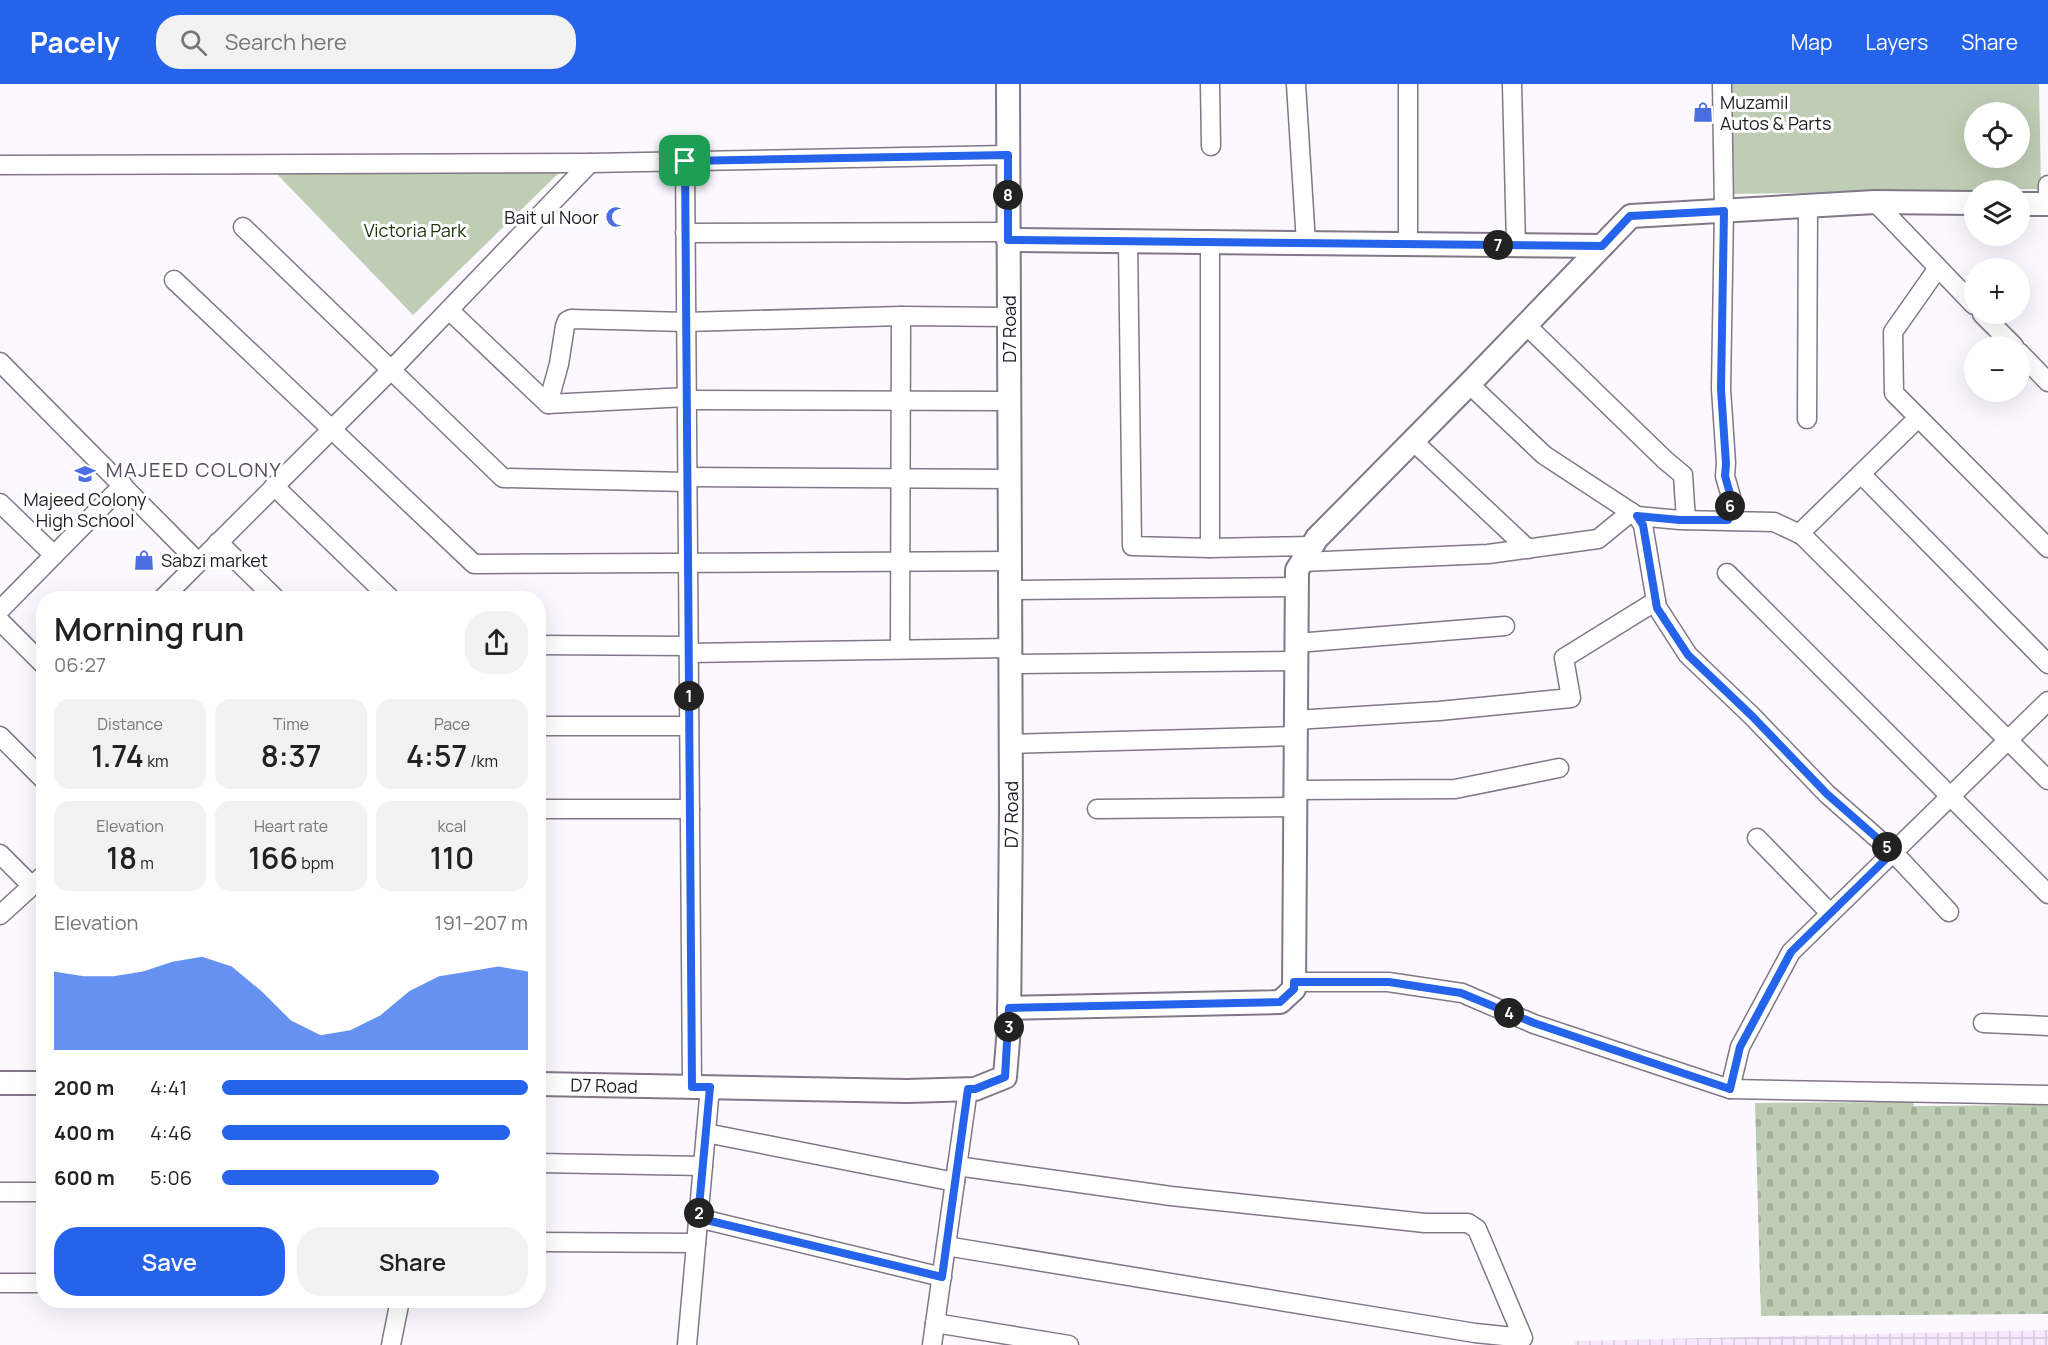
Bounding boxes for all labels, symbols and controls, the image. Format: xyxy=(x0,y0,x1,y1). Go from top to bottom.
search box xyxy=(156,15,576,69)
text: Pacely xyxy=(30,23,120,61)
icon: search xyxy=(177,26,210,59)
text: Search here xyxy=(225,27,347,57)
text: Map xyxy=(1791,28,1832,56)
text: Layers xyxy=(1865,28,1928,56)
text: Share xyxy=(1961,28,2018,56)
place label: Muzamil Autos & Parts xyxy=(1720,90,1831,135)
shop icon: Muzamil Autos & Parts xyxy=(1691,100,1715,124)
map controls xyxy=(1964,102,2030,402)
button: locate xyxy=(1964,102,2030,168)
pin xyxy=(659,135,710,186)
icon: arrive xyxy=(668,144,701,177)
pin: 8 xyxy=(993,180,1023,210)
button: layers xyxy=(1964,180,2030,246)
text: 8 xyxy=(1003,184,1013,206)
place label: Bait ul Noor xyxy=(504,205,599,229)
mosque icon: Bait ul Noor xyxy=(604,205,628,229)
park label: Victoria Park xyxy=(364,218,467,242)
pin: 7 xyxy=(1483,230,1513,260)
text: 7 xyxy=(1494,234,1502,256)
button: + xyxy=(1964,258,2030,324)
street label: D7 Road xyxy=(997,295,1021,363)
button: − xyxy=(1964,336,2030,402)
district label: MAJEED COLONY xyxy=(106,456,282,483)
school or university icon: Majeed Colony High School xyxy=(73,462,97,486)
place label: Majeed Colony High School xyxy=(23,487,147,532)
pin: 6 xyxy=(1715,491,1745,521)
text: 6 xyxy=(1725,495,1735,517)
shop icon: Sabzi market xyxy=(132,548,156,572)
place label: Sabzi market xyxy=(161,548,268,572)
text: Morning run xyxy=(54,606,244,651)
button: share xyxy=(465,611,528,674)
text: 06:27 xyxy=(54,651,106,678)
pin: 1 xyxy=(674,681,704,711)
text: 1 xyxy=(685,685,693,707)
text: Distance xyxy=(97,713,163,735)
text: Time xyxy=(273,713,309,735)
text: Pace xyxy=(434,713,470,735)
text: 1.74 xyxy=(91,735,144,776)
text: 8:37 xyxy=(261,735,321,776)
text: 4:57 xyxy=(406,735,467,776)
text: km xyxy=(144,750,169,772)
text: /km xyxy=(467,750,498,772)
street label: D7 Road xyxy=(999,781,1023,848)
text: Elevation xyxy=(96,815,164,837)
text: Heart rate xyxy=(254,815,328,837)
text: kcal xyxy=(437,815,467,837)
pin: 5 xyxy=(1872,832,1902,862)
text: 5 xyxy=(1882,836,1892,858)
text: 18 xyxy=(106,837,137,878)
text: 166 xyxy=(248,837,298,878)
text: 110 xyxy=(430,837,474,878)
text: m xyxy=(137,852,154,874)
text: bpm xyxy=(298,852,334,874)
text: Elevation xyxy=(54,909,138,936)
text: 191–207 m xyxy=(435,909,528,936)
pin: 4 xyxy=(1494,998,1524,1028)
text: 4 xyxy=(1504,1002,1514,1024)
pin: 3 xyxy=(994,1012,1024,1042)
text: 3 xyxy=(1004,1016,1014,1038)
street label: D7 Road xyxy=(570,1073,638,1098)
text: 200 m xyxy=(54,1074,114,1101)
text: 4:41 xyxy=(150,1074,187,1101)
text: 400 m xyxy=(54,1119,114,1146)
text: 4:46 xyxy=(150,1119,192,1146)
text: 600 m xyxy=(54,1164,115,1191)
text: 5:06 xyxy=(150,1164,192,1191)
pin: 2 xyxy=(684,1198,714,1228)
text: 2 xyxy=(694,1202,704,1224)
button: Save xyxy=(54,1227,285,1296)
button: Share xyxy=(297,1227,528,1296)

